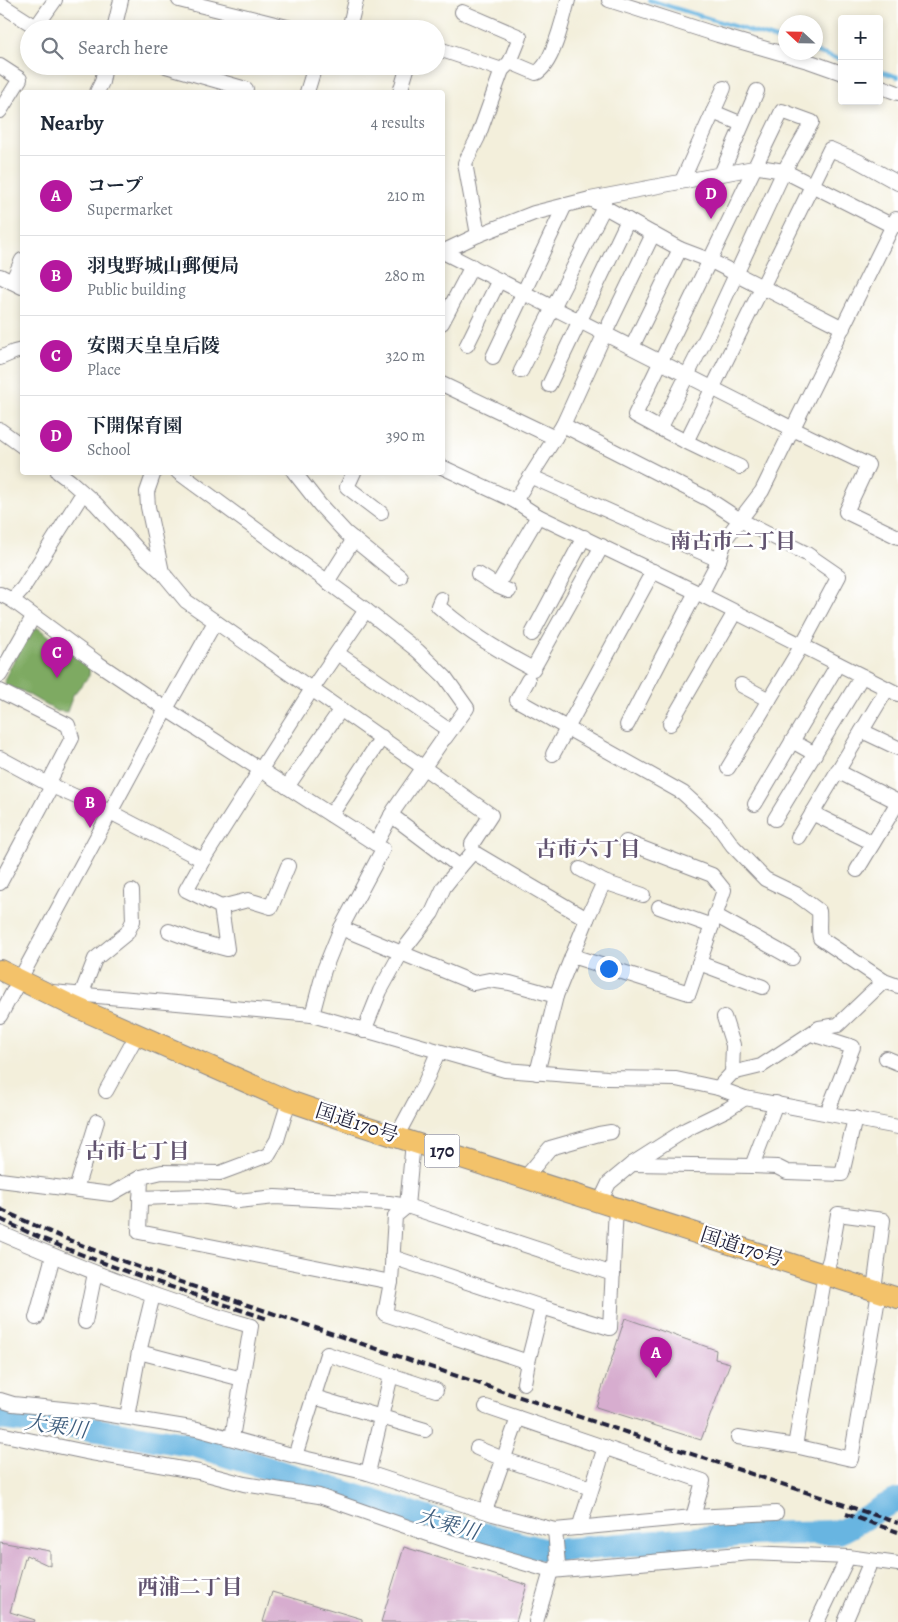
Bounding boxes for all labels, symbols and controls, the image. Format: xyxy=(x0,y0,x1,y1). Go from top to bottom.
north arrow xyxy=(778,15,823,60)
map controls xyxy=(838,15,883,105)
button: + xyxy=(838,15,883,60)
search box xyxy=(20,20,445,75)
icon: search xyxy=(38,34,66,62)
text: Search here xyxy=(78,35,168,61)
button: − xyxy=(838,60,883,105)
text: Nearby xyxy=(40,109,103,137)
text: 4 results xyxy=(371,112,425,134)
text: コープ xyxy=(87,173,143,199)
pin: D xyxy=(695,178,727,219)
text: A xyxy=(51,185,61,207)
text: 210 m xyxy=(387,185,425,207)
text: Supermarket xyxy=(87,199,173,221)
text: 羽曳野城山郵便局 xyxy=(87,253,239,279)
text: B xyxy=(51,265,61,287)
text: 280 m xyxy=(385,265,425,287)
text: Public building xyxy=(87,279,186,301)
text: 安閑天皇皇后陵 xyxy=(87,333,220,359)
text: C xyxy=(51,345,61,367)
text: 320 m xyxy=(386,345,425,367)
text: Place xyxy=(87,359,121,381)
text: 下開保育園 xyxy=(87,413,182,439)
text: D xyxy=(50,425,62,447)
text: 390 m xyxy=(386,425,425,447)
text: School xyxy=(87,439,130,461)
district label: 南古市二丁目 xyxy=(670,527,796,555)
pin: C xyxy=(41,637,73,678)
pin: B xyxy=(74,787,106,828)
district label: 古市六丁目 xyxy=(536,835,641,863)
your location xyxy=(596,956,622,982)
street label: 国道170号 xyxy=(312,1097,402,1149)
road number: 170 xyxy=(424,1134,460,1168)
district label: 古市七丁目 xyxy=(85,1137,190,1165)
street label: 国道170号 xyxy=(697,1221,787,1273)
pin: A xyxy=(640,1337,672,1378)
water label: 大乗川 xyxy=(23,1408,91,1445)
water label: 大乗川 xyxy=(414,1502,484,1547)
district label: 西浦二丁目 xyxy=(138,1573,243,1601)

